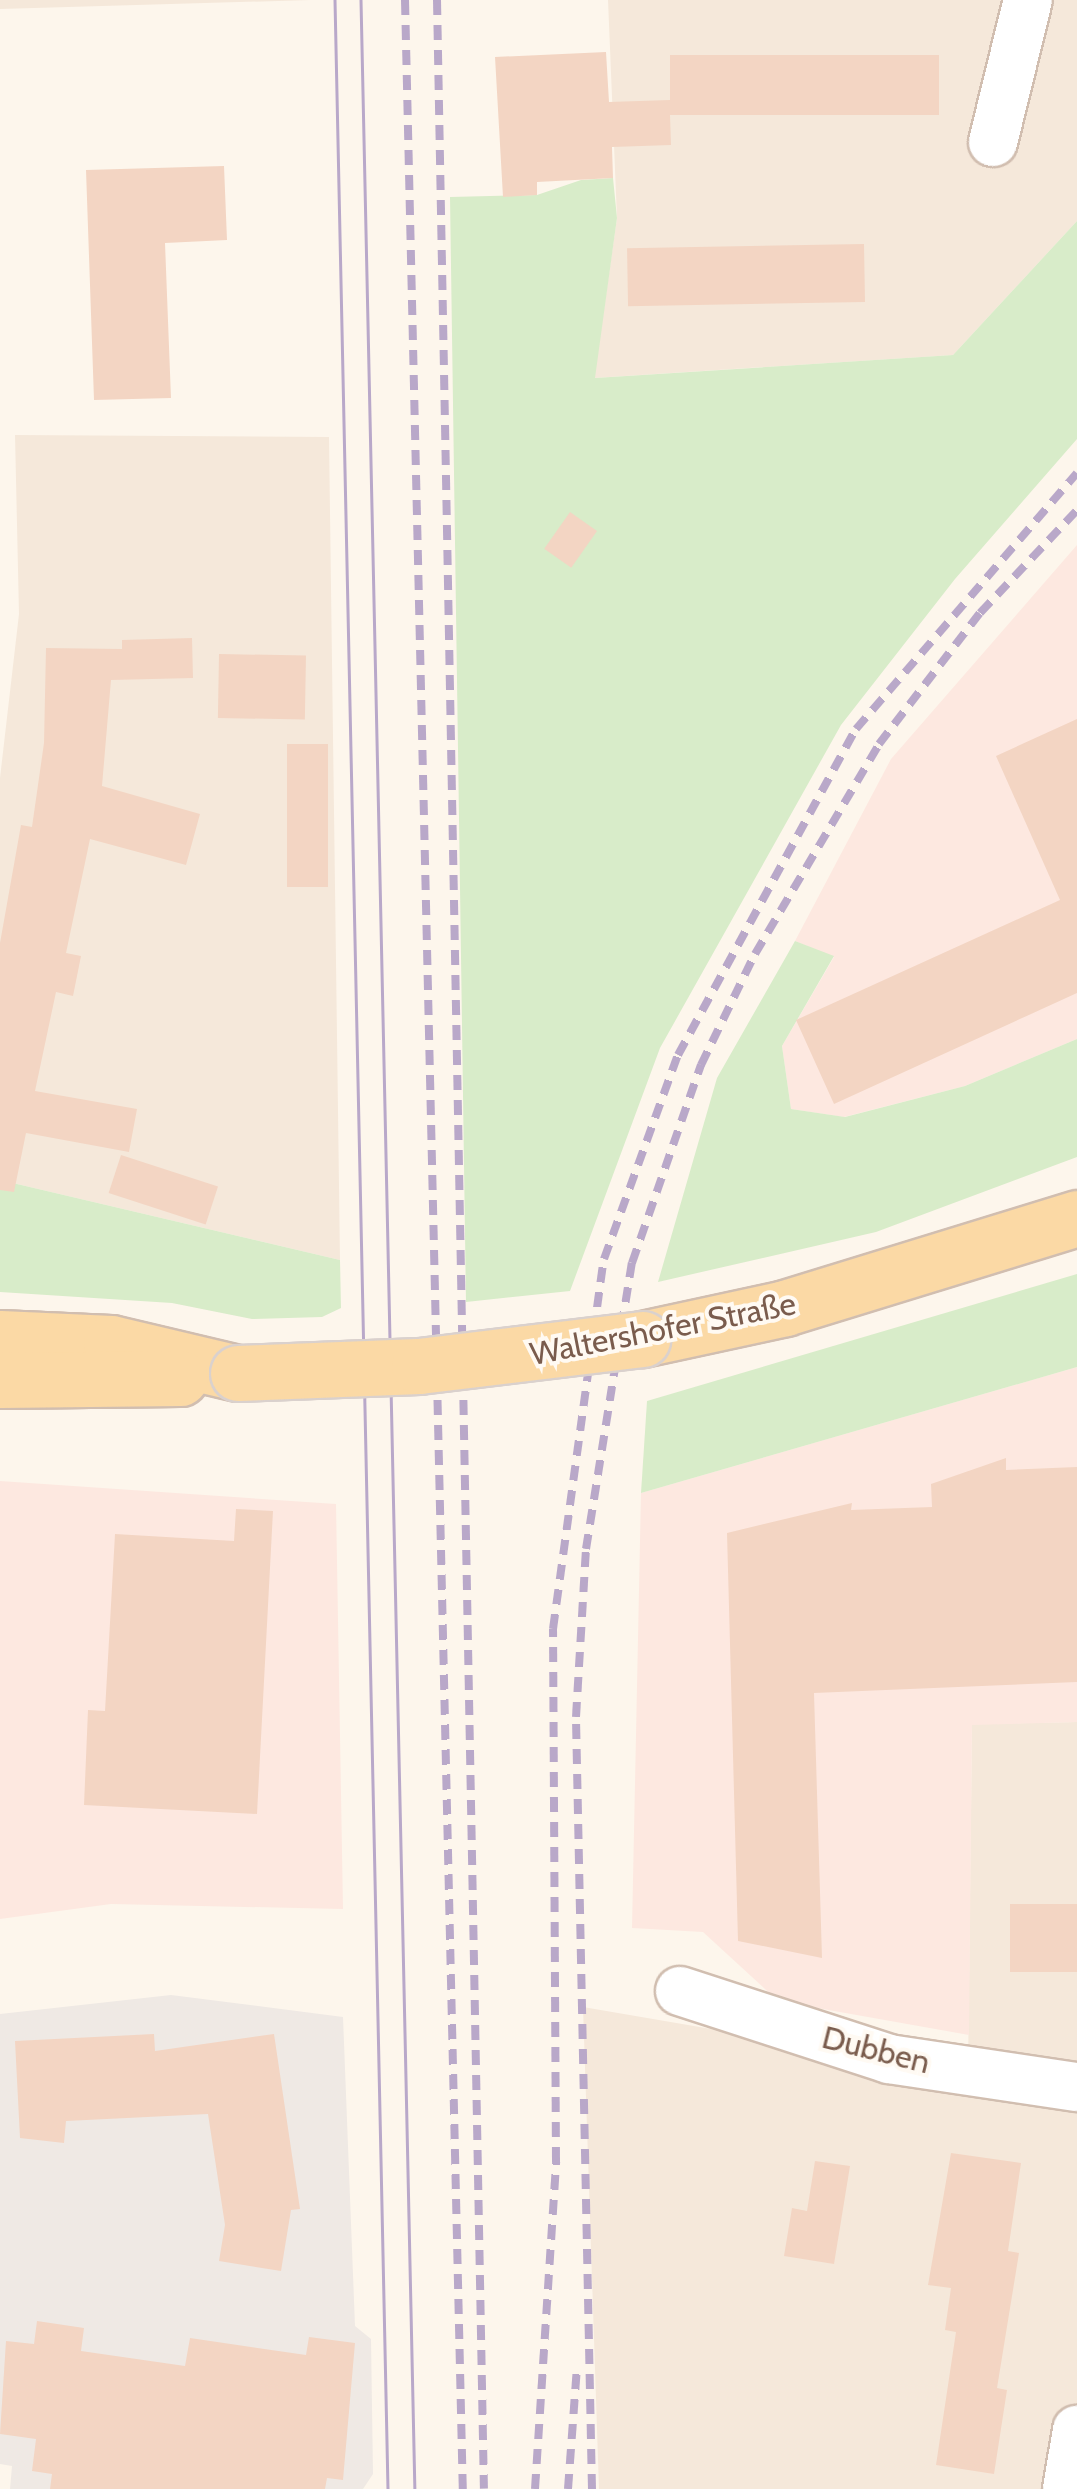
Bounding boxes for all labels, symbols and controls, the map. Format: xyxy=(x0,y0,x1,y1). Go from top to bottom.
street label: Waltershofer Straße xyxy=(527,1284,799,1374)
street label: Dubben xyxy=(818,2018,934,2082)

